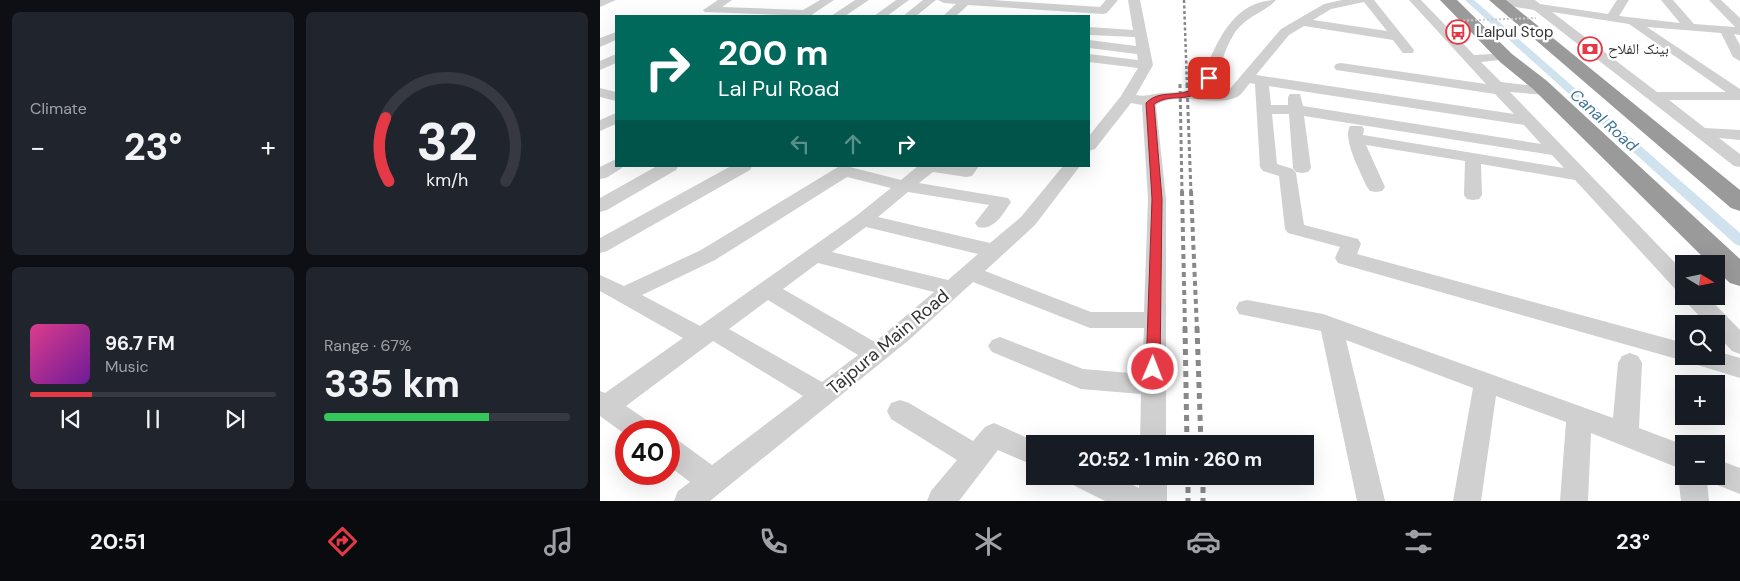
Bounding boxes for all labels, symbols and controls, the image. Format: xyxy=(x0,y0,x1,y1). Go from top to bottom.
bus stop icon: Lalpul Stop xyxy=(1445,19,1471,45)
place label: Lalpul Stop xyxy=(1476,22,1553,42)
text: 200 m xyxy=(718,30,829,76)
icon: right xyxy=(635,35,700,100)
bank icon: بینک الفلاح xyxy=(1577,36,1603,62)
place label: بینک الفلاح xyxy=(1608,39,1669,59)
pin xyxy=(1188,57,1230,99)
icon: arrive xyxy=(1195,64,1223,92)
text: Lal Pul Road xyxy=(718,74,840,103)
water label: Canal Road xyxy=(1566,84,1643,157)
text: Climate xyxy=(30,98,87,119)
text: 32 xyxy=(416,108,478,176)
text: 23° xyxy=(124,122,182,172)
text: − xyxy=(30,129,45,166)
text: + xyxy=(261,129,276,166)
icon: left xyxy=(786,130,814,158)
icon: ahead xyxy=(839,130,867,158)
icon: right xyxy=(892,130,920,158)
text: km/h xyxy=(426,168,468,192)
north arrow xyxy=(1675,255,1725,305)
map controls xyxy=(1675,255,1725,485)
street label: Tajpura Main Road xyxy=(822,284,954,400)
button: search xyxy=(1675,315,1725,365)
text: 96.7 FM xyxy=(105,331,175,356)
text: Range · 67% xyxy=(324,335,411,356)
position arrow xyxy=(1126,342,1178,394)
text: Music xyxy=(105,356,149,377)
text: 335 km xyxy=(324,359,460,409)
button: + xyxy=(1675,375,1725,425)
icon: previous xyxy=(57,405,85,433)
icon: pause xyxy=(139,405,167,433)
icon: next xyxy=(221,405,249,433)
speed limit sign: 40 xyxy=(615,420,680,485)
button: − xyxy=(1675,435,1725,485)
text: 20:52 · 1 min · 260 m xyxy=(1078,447,1262,472)
icon: directions xyxy=(325,524,360,559)
icon: music xyxy=(541,524,576,559)
icon: phone xyxy=(756,524,791,559)
icon: climate xyxy=(971,524,1006,559)
icon: car xyxy=(1186,524,1221,559)
icon: filters xyxy=(1401,524,1436,559)
text: 20:51 xyxy=(90,527,145,556)
text: 23° xyxy=(1616,527,1650,556)

